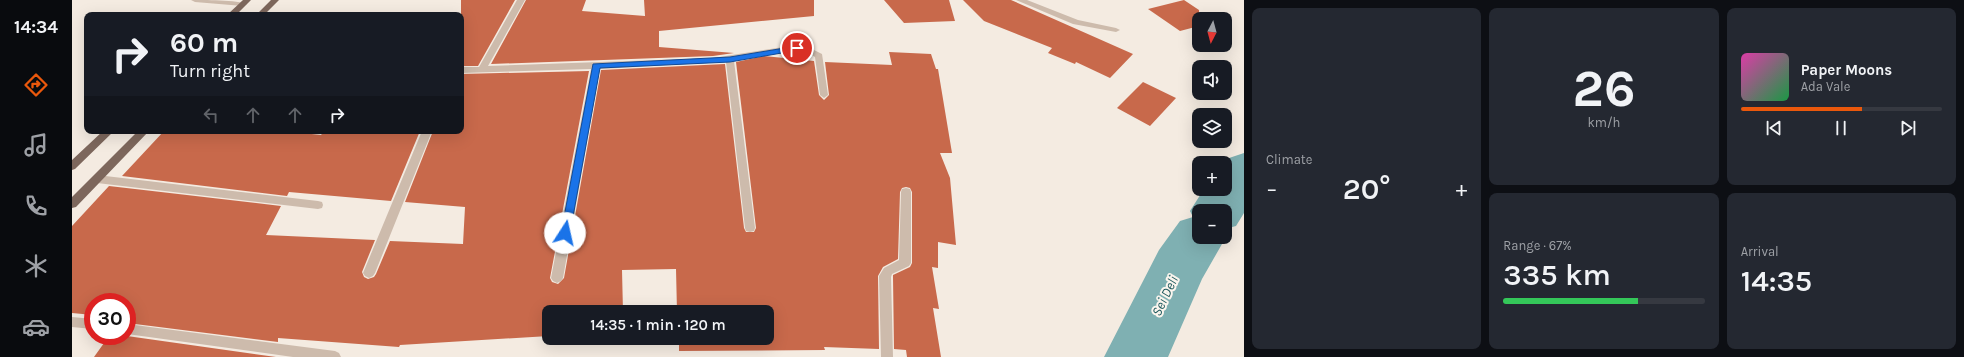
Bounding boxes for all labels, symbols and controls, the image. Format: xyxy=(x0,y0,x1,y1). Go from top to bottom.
north arrow xyxy=(1192,12,1232,52)
map controls xyxy=(1192,12,1232,244)
text: 14:34 xyxy=(14,16,58,38)
text: 60 m xyxy=(170,26,238,59)
icon: right xyxy=(104,28,156,80)
pin xyxy=(780,31,814,65)
icon: arrive xyxy=(786,37,808,59)
text: 26 xyxy=(1572,58,1636,119)
text: Turn right xyxy=(170,60,250,82)
button: sound xyxy=(1192,60,1232,100)
text: Paper Moons xyxy=(1801,61,1892,79)
icon: directions xyxy=(22,71,50,99)
text: Ada Vale xyxy=(1801,79,1850,94)
icon: left xyxy=(200,104,222,126)
icon: ahead xyxy=(242,104,264,126)
icon: ahead xyxy=(284,104,306,126)
icon: right xyxy=(326,104,348,126)
button: layers xyxy=(1192,108,1232,148)
text: km/h xyxy=(1588,115,1620,130)
icon: previous xyxy=(1763,117,1785,139)
icon: pause xyxy=(1830,117,1852,139)
icon: next xyxy=(1897,117,1919,139)
icon: music xyxy=(22,131,50,159)
text: Climate xyxy=(1266,152,1312,167)
button: + xyxy=(1192,156,1232,196)
text: 20° xyxy=(1343,171,1391,207)
text: − xyxy=(1266,176,1278,202)
text: + xyxy=(1456,176,1467,202)
icon: phone xyxy=(22,192,50,220)
button: − xyxy=(1192,204,1232,244)
position arrow xyxy=(544,212,586,254)
text: Range · 67% xyxy=(1503,238,1572,253)
text: Arrival xyxy=(1741,244,1779,259)
icon: climate xyxy=(22,252,50,280)
text: 335 km xyxy=(1503,257,1611,293)
text: 14:35 xyxy=(1741,263,1812,299)
water label: Sei Deli xyxy=(1148,273,1182,319)
speed limit sign: 30 xyxy=(84,293,136,345)
icon: car xyxy=(22,313,50,341)
text: 14:35 · 1 min · 120 m xyxy=(590,316,726,334)

